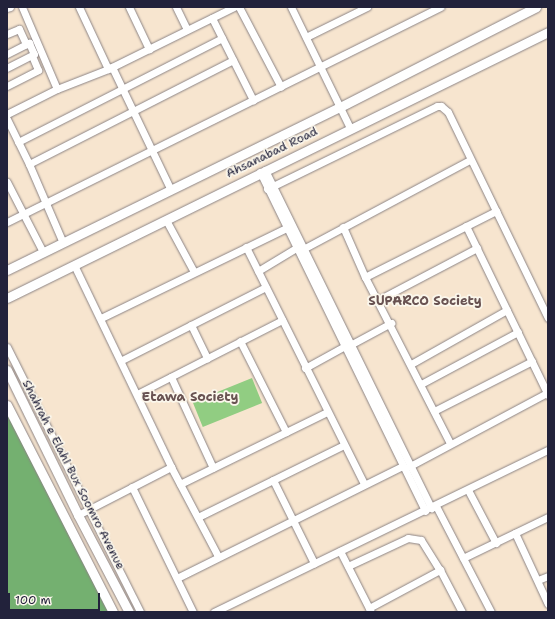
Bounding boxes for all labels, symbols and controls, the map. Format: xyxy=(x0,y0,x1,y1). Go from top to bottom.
street label: Ahsanabad Road xyxy=(224,125,320,181)
district label: SUPARCO Society xyxy=(368,293,482,309)
street label: Shahrah e Elahi Bux Soomro Avenue xyxy=(19,378,127,572)
district label: Etawa Society xyxy=(142,389,238,405)
scale bar xyxy=(10,585,102,611)
text: 100 m xyxy=(15,592,51,608)

